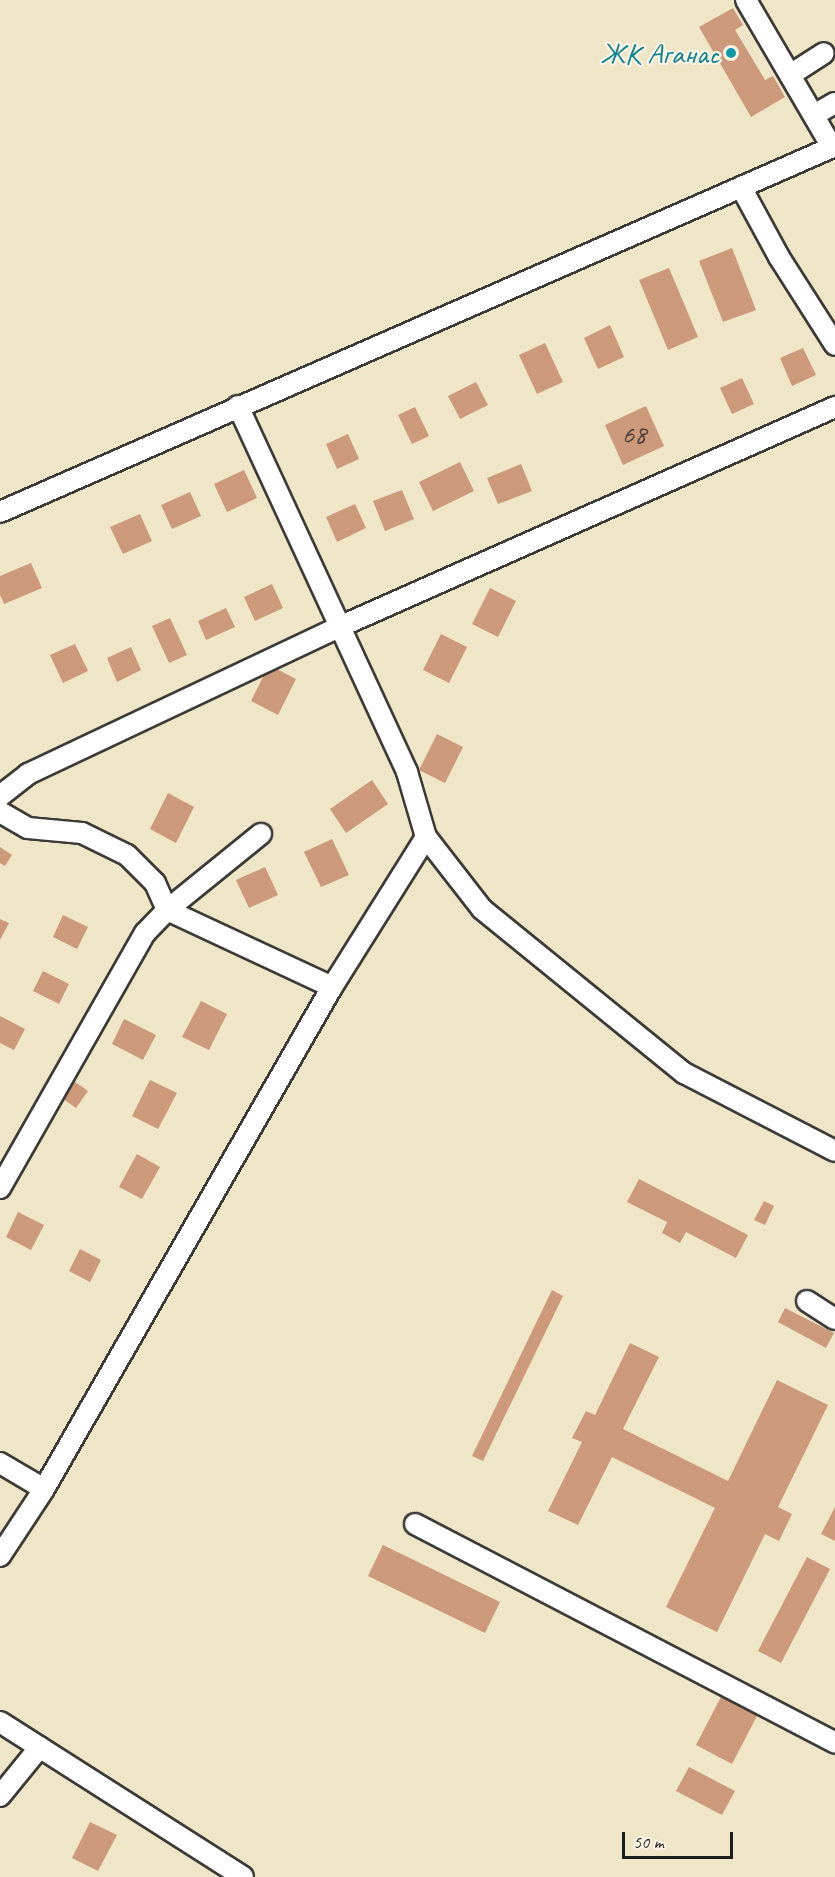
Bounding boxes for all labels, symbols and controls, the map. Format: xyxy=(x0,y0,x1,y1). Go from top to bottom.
place label: ЖК Аганас xyxy=(600,35,719,71)
marker: ЖК Аганас xyxy=(724,46,738,60)
house number: 68 xyxy=(622,419,646,451)
scale bar xyxy=(625,1820,736,1858)
text: 50 m xyxy=(633,1831,664,1853)

